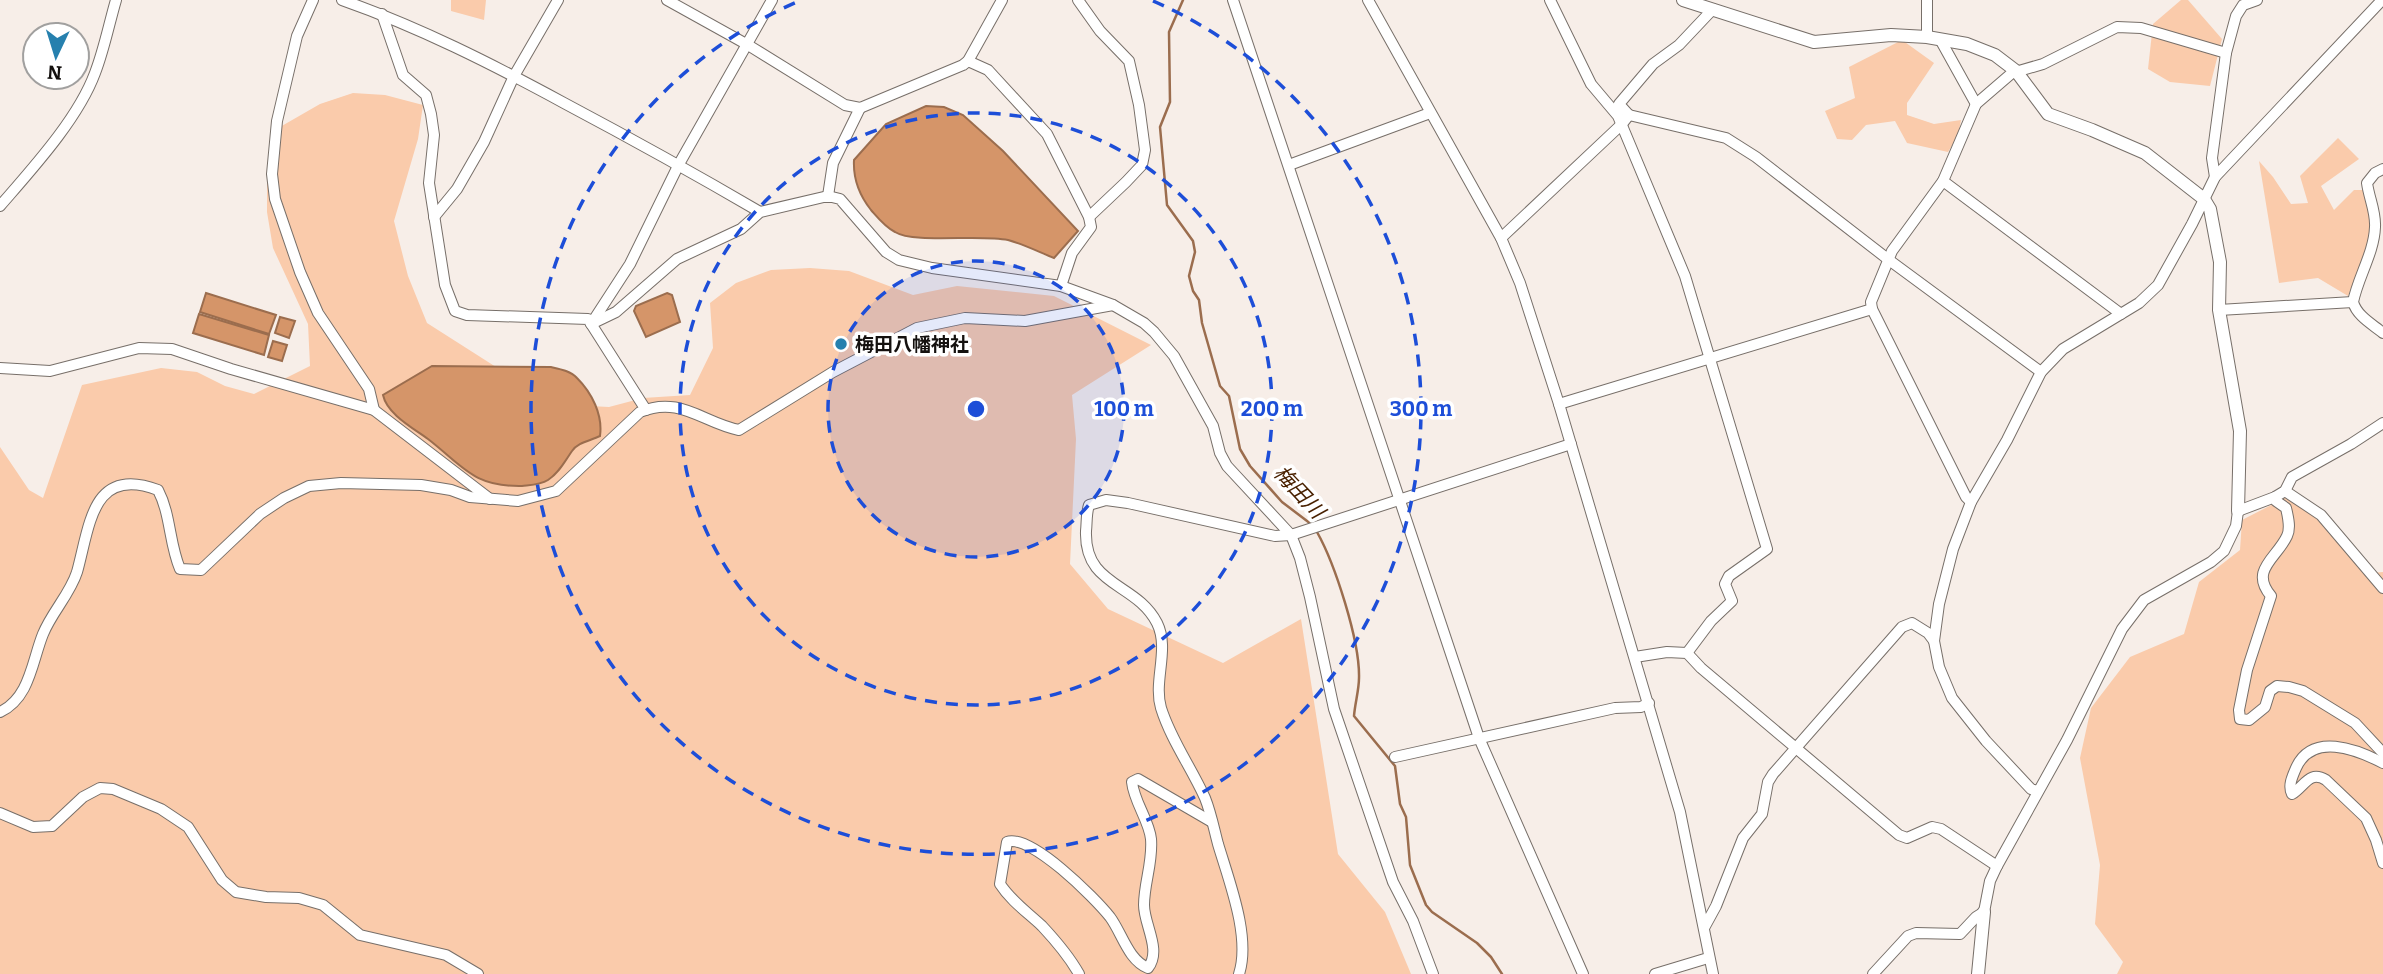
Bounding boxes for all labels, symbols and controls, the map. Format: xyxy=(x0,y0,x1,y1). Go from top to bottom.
north arrow xyxy=(21,21,91,91)
text: N xyxy=(46,60,63,84)
place label: 梅田八幡神社 xyxy=(855,333,969,356)
marker: 梅田八幡神社 xyxy=(833,336,849,352)
text: 100 m xyxy=(1094,396,1154,422)
text: 200 m xyxy=(1241,396,1303,422)
text: 300 m xyxy=(1390,396,1452,422)
centre of rings xyxy=(964,397,988,421)
water label: 梅田川 xyxy=(1268,460,1331,525)

